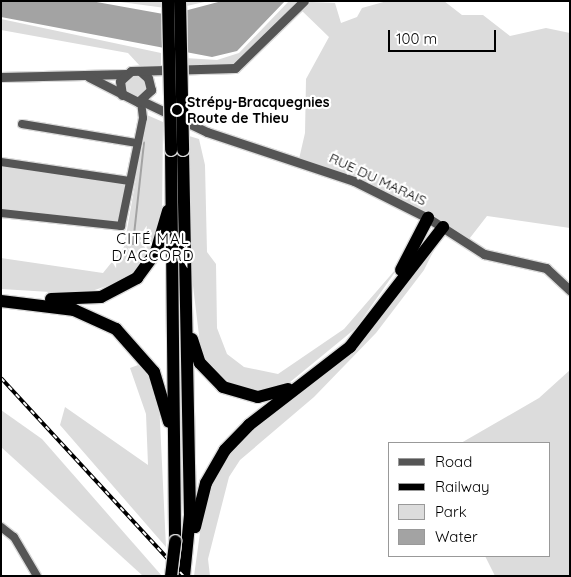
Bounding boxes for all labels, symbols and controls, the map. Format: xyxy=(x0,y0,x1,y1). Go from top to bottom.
scale bar xyxy=(391,20,498,52)
text: 100 m xyxy=(396,29,437,48)
place label: Strépy-Bracquegnies Route de Thieu xyxy=(187,94,330,126)
marker: Strépy-Bracquegnies Route de Thieu xyxy=(171,104,183,116)
street label: RUE DU MARAIS xyxy=(327,149,429,209)
district label: CITÉ MAL D'ACCORD xyxy=(110,229,196,264)
legend xyxy=(388,442,551,557)
text: Road xyxy=(435,452,472,471)
text: Railway xyxy=(435,477,490,496)
text: Park xyxy=(435,502,467,521)
text: Water xyxy=(435,527,478,546)

